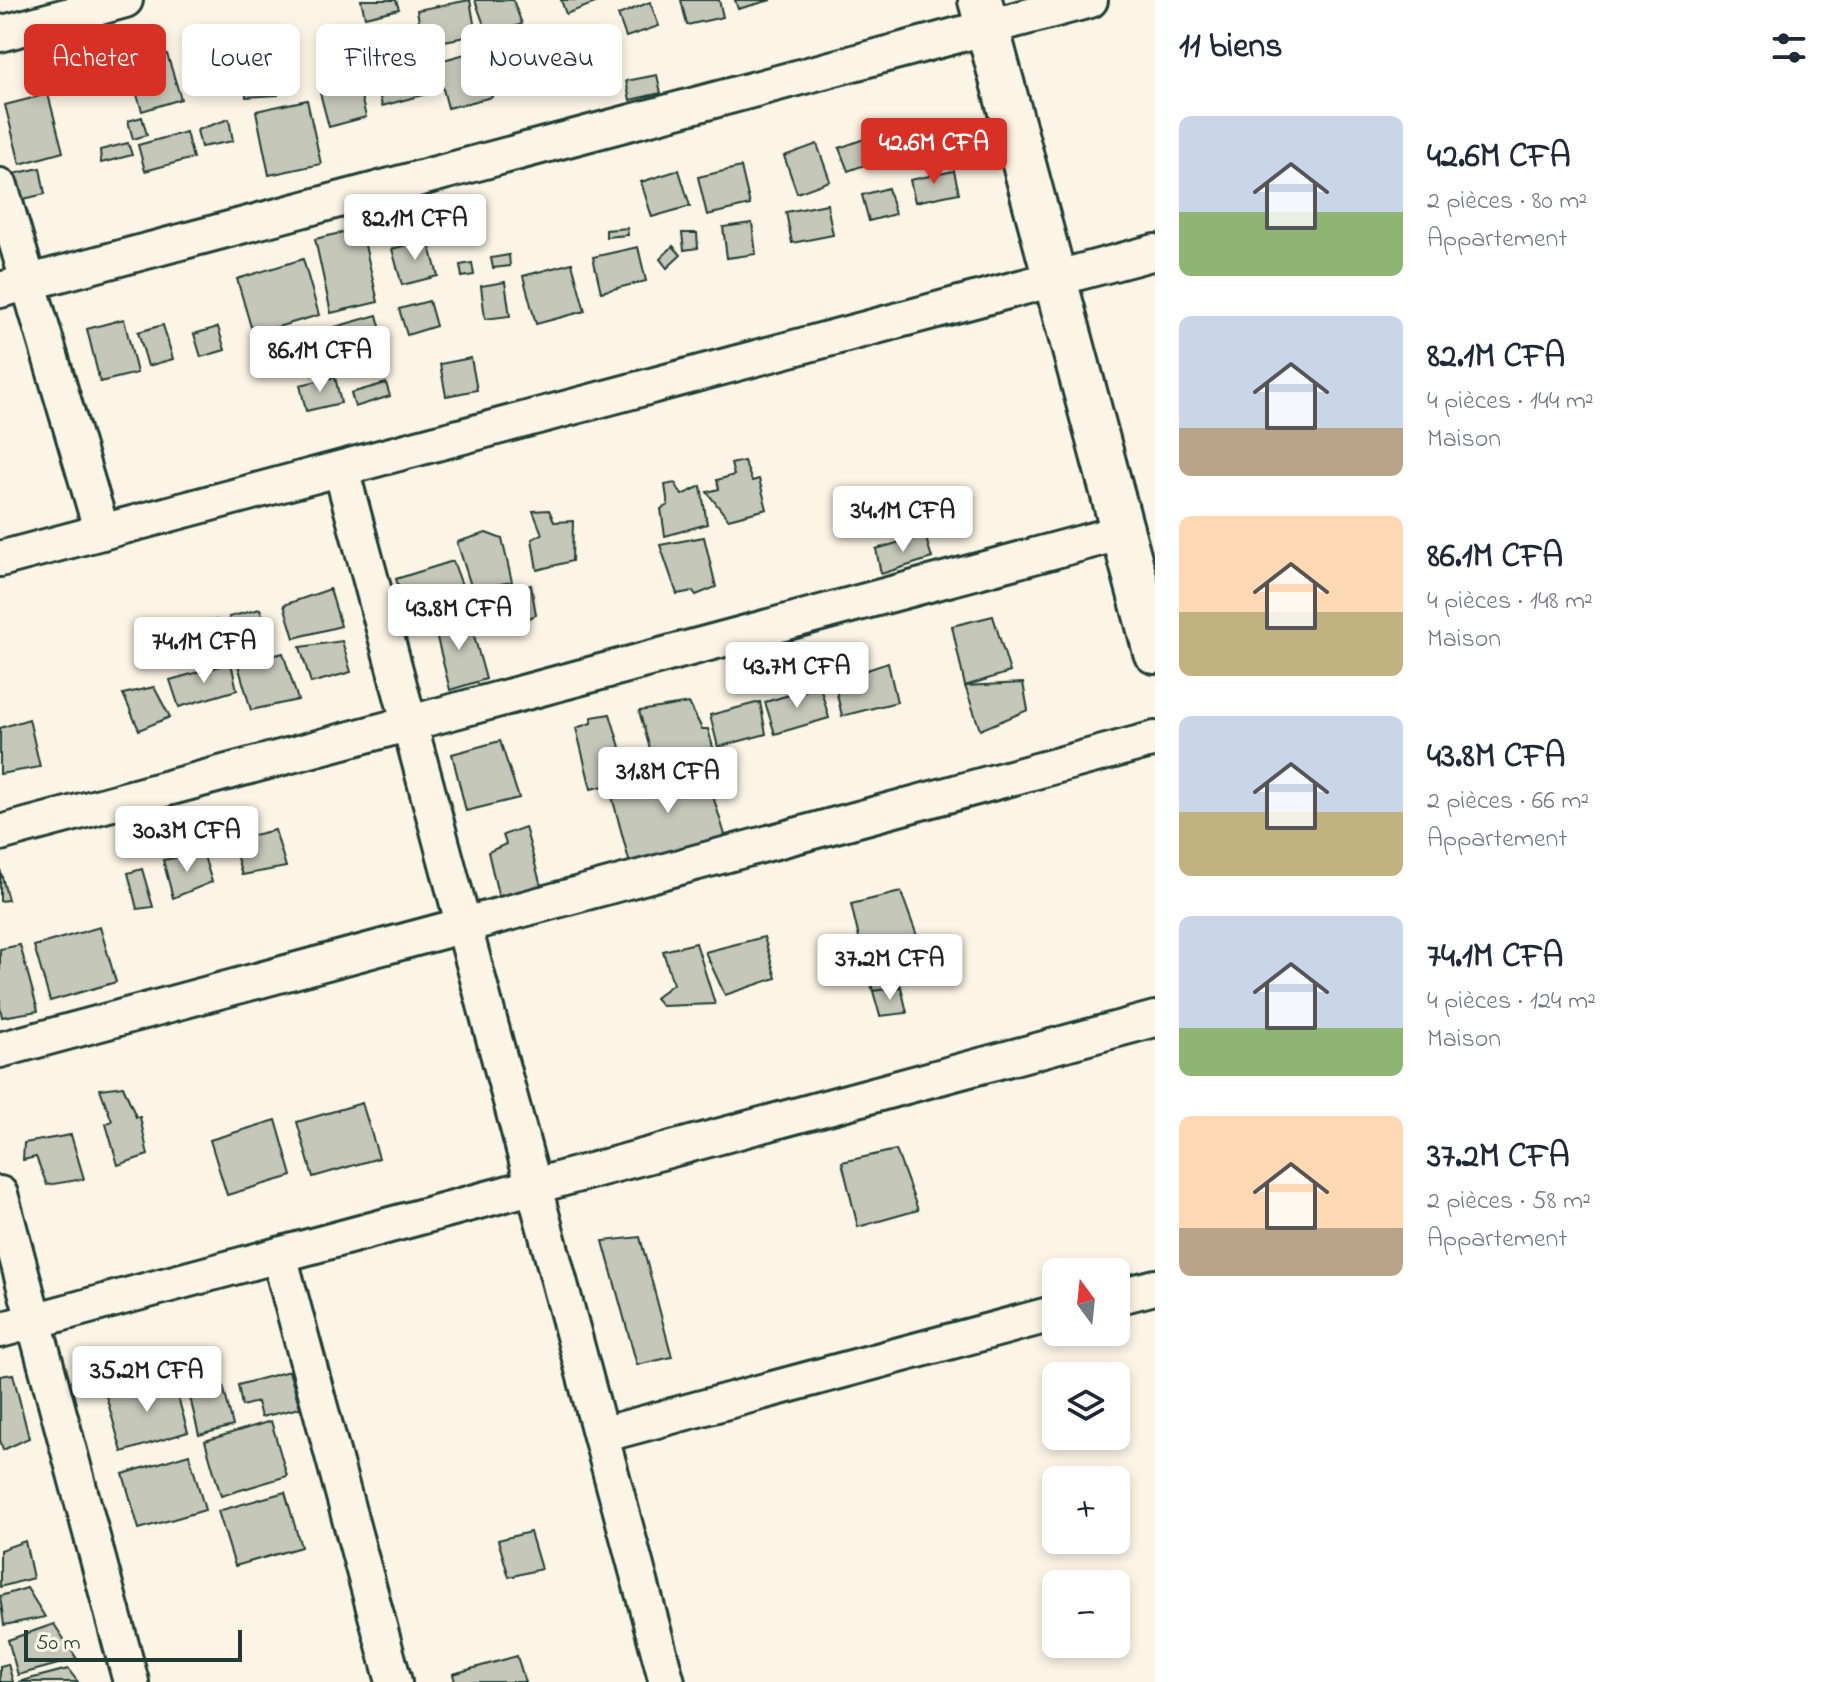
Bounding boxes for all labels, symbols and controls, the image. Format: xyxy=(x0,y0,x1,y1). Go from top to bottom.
text: 11 biens xyxy=(1179,23,1283,73)
chip: Acheter xyxy=(24,24,166,96)
chip: Louer xyxy=(182,24,300,96)
chip: Filtres xyxy=(316,24,445,96)
chip: Nouveau xyxy=(461,24,622,96)
icon: filters xyxy=(1767,26,1811,70)
pin: 42.6M CFA xyxy=(842,118,1026,186)
text: 42.6M CFA xyxy=(879,125,989,163)
text: 42.6M CFA xyxy=(1427,133,1571,183)
icon: home xyxy=(1243,148,1339,244)
text: 2 pièces · 80 m² xyxy=(1427,183,1587,221)
pin: 82.1M CFA xyxy=(323,194,507,262)
text: 82.1M CFA xyxy=(362,201,468,239)
text: Appartement xyxy=(1427,221,1567,259)
pin: 86.1M CFA xyxy=(228,326,412,394)
text: 86.1M CFA xyxy=(268,333,372,371)
text: 82.1M CFA xyxy=(1427,333,1565,383)
icon: home xyxy=(1243,348,1339,444)
text: 4 pièces · 144 m² xyxy=(1427,383,1594,421)
text: Maison xyxy=(1427,421,1501,459)
pin: 34.1M CFA xyxy=(811,486,995,554)
text: 34.1M CFA xyxy=(851,493,955,531)
text: 86.1M CFA xyxy=(1427,533,1563,583)
icon: home xyxy=(1243,548,1339,644)
text: 4 pièces · 148 m² xyxy=(1427,583,1593,621)
pin: 43.8M CFA xyxy=(367,584,551,652)
text: 43.8M CFA xyxy=(406,591,512,629)
pin: 74.1M CFA xyxy=(112,617,296,685)
text: Maison xyxy=(1427,621,1501,659)
text: 74.1M CFA xyxy=(152,624,256,662)
pin: 43.7M CFA xyxy=(705,642,889,710)
text: 43.7M CFA xyxy=(744,649,850,687)
text: 43.8M CFA xyxy=(1427,733,1566,783)
pin: 31.8M CFA xyxy=(576,747,760,815)
icon: home xyxy=(1243,748,1339,844)
text: 31.8M CFA xyxy=(616,754,720,792)
text: 2 pièces · 66 m² xyxy=(1427,783,1589,821)
pin: 30.3M CFA xyxy=(95,806,279,874)
text: 30.3M CFA xyxy=(133,813,241,851)
text: Appartement xyxy=(1427,821,1567,859)
text: 74.1M CFA xyxy=(1427,933,1564,983)
pin: 37.2M CFA xyxy=(798,934,982,1002)
text: 37.2M CFA xyxy=(835,941,945,979)
icon: home xyxy=(1243,948,1339,1044)
text: 4 pièces · 124 m² xyxy=(1427,983,1596,1021)
text: Maison xyxy=(1427,1021,1501,1059)
text: 37.2M CFA xyxy=(1427,1133,1570,1183)
icon: home xyxy=(1243,1148,1339,1244)
text: 2 pièces · 58 m² xyxy=(1427,1183,1591,1221)
text: Appartement xyxy=(1427,1221,1567,1259)
north arrow xyxy=(1042,1258,1130,1346)
map controls xyxy=(1042,1258,1130,1658)
pin: 35.2M CFA xyxy=(55,1346,239,1414)
text: 35.2M CFA xyxy=(90,1353,204,1391)
button: layers xyxy=(1042,1362,1130,1450)
button: + xyxy=(1042,1466,1130,1554)
button: − xyxy=(1042,1570,1130,1658)
scale bar xyxy=(24,1626,242,1662)
text: 50 m xyxy=(36,1628,81,1660)

